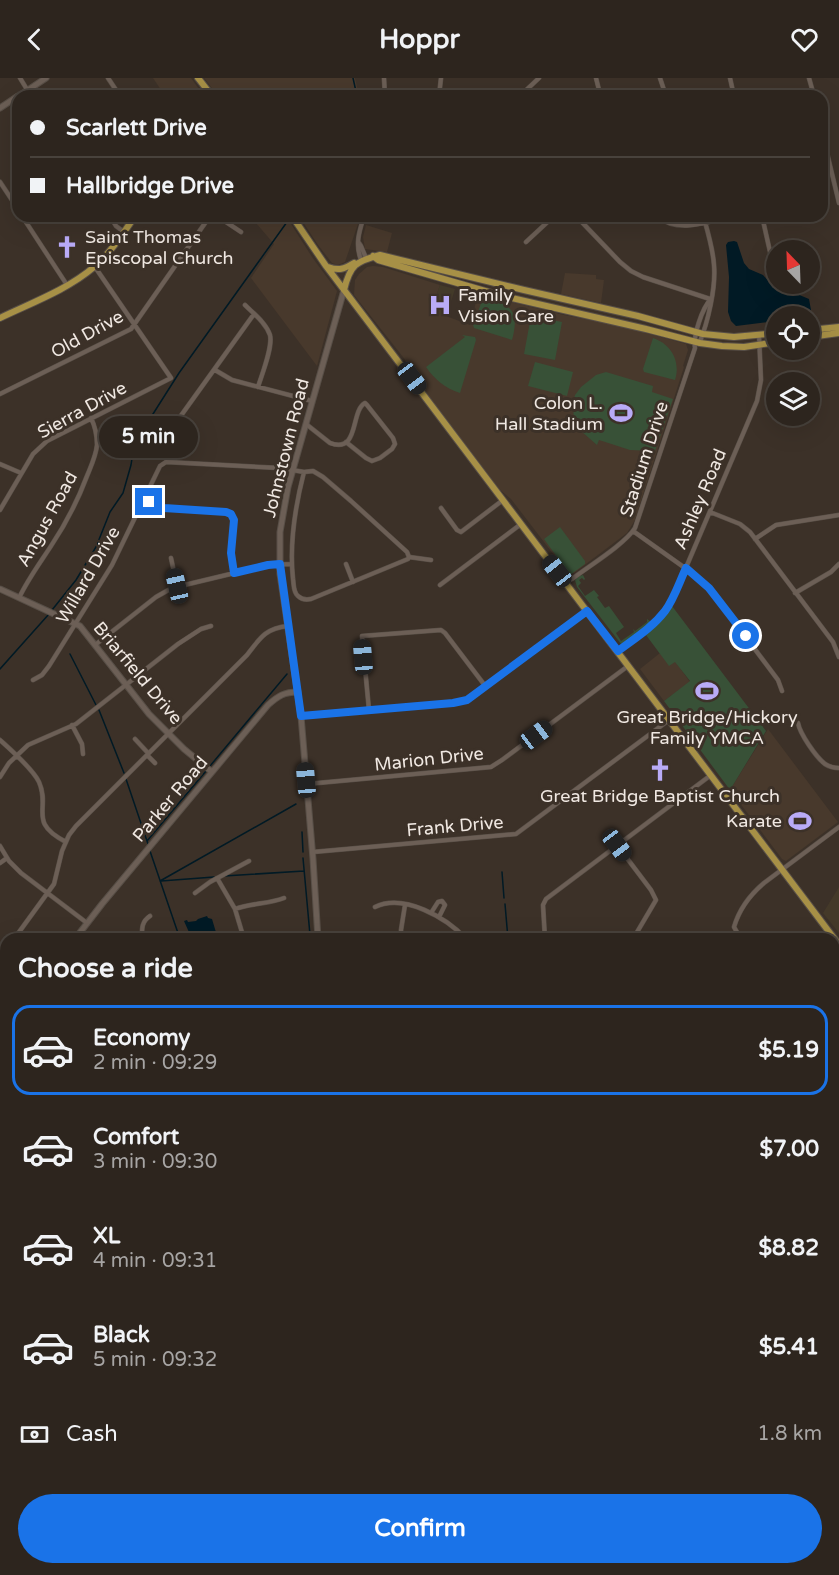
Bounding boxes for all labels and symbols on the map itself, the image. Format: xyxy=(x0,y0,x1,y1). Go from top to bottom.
place label: Saint Thomas Episcopal Church xyxy=(85,226,233,269)
church icon: Saint Thomas Episcopal Church xyxy=(54,234,80,260)
north arrow xyxy=(766,240,820,294)
place label: Family Vision Care xyxy=(458,284,554,327)
hospital icon: Family Vision Care xyxy=(427,292,453,318)
street label: Old Drive xyxy=(47,305,127,363)
car xyxy=(394,358,430,398)
street label: Sierra Drive xyxy=(34,376,130,444)
street label: Johnstown Road xyxy=(258,376,314,520)
place label: Colon L. Hall Stadium xyxy=(495,392,603,435)
street label: Stadium Drive xyxy=(615,399,673,519)
sports icon: Colon L. Hall Stadium xyxy=(608,400,634,426)
callout: 5 min xyxy=(100,415,198,457)
street label: Ashley Road xyxy=(669,445,731,553)
street label: Angus Road xyxy=(12,468,82,570)
route end xyxy=(135,488,162,515)
street label: Willard Drive xyxy=(51,522,125,628)
car xyxy=(539,551,575,591)
car xyxy=(164,566,190,606)
street label: Briarfield Drive xyxy=(89,617,187,729)
route start xyxy=(732,622,759,649)
car xyxy=(352,638,374,676)
sports icon: Great Bridge/Hickory Family YMCA xyxy=(694,678,720,704)
place label: Great Bridge/Hickory Family YMCA xyxy=(616,706,798,749)
car xyxy=(516,717,556,753)
street label: Marion Drive xyxy=(373,742,485,776)
street label: Parker Road xyxy=(128,752,212,846)
church icon: Great Bridge Baptist Church xyxy=(647,757,673,783)
car xyxy=(295,761,317,799)
place label: Great Bridge Baptist Church xyxy=(540,785,780,807)
sports icon: Karate xyxy=(787,808,813,834)
place label: Karate xyxy=(726,810,782,832)
street label: Frank Drive xyxy=(406,811,504,841)
car xyxy=(599,825,635,865)

